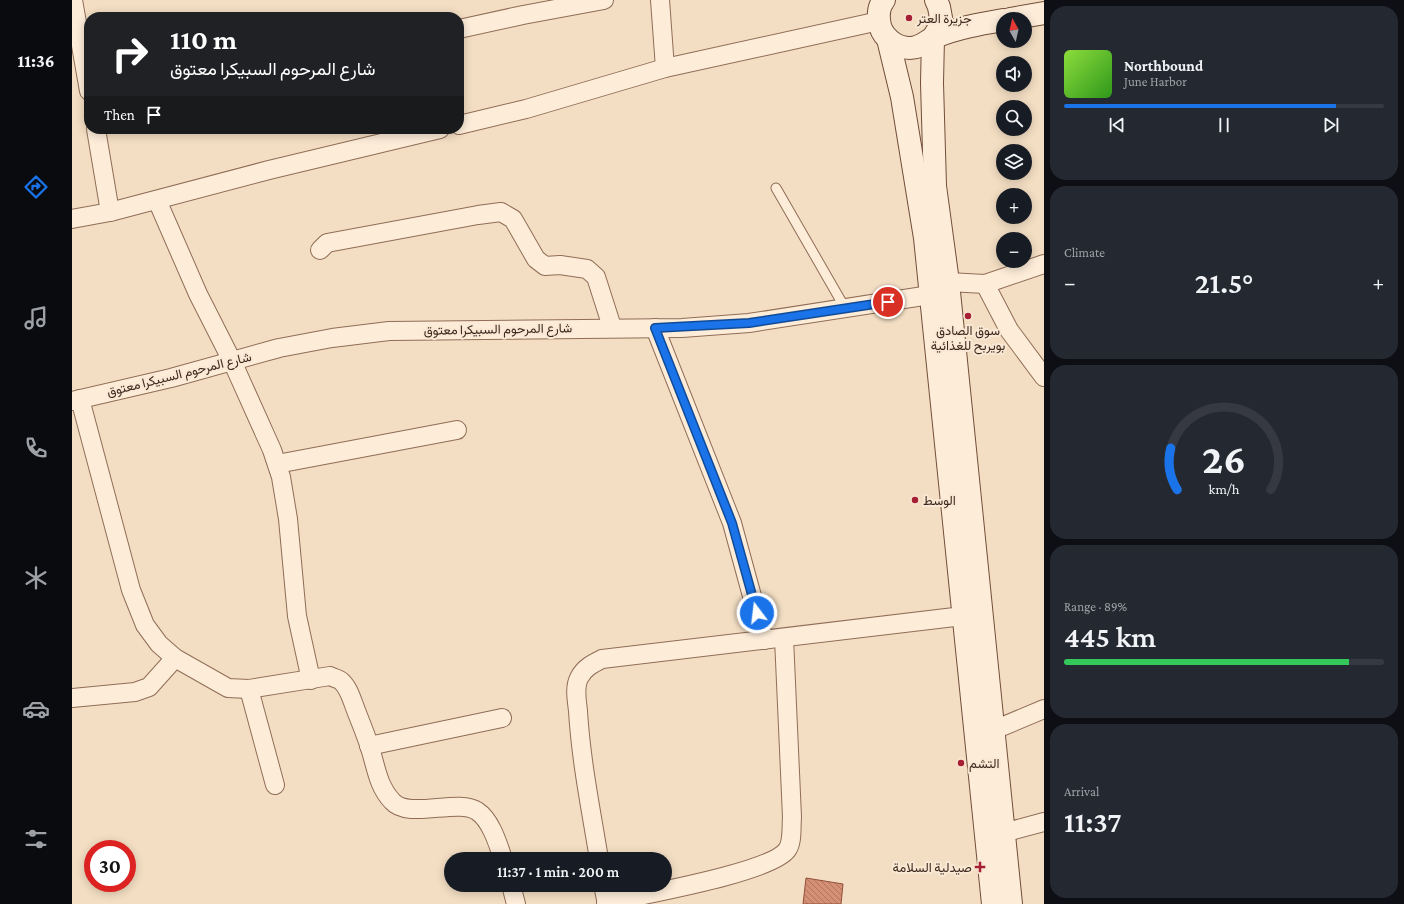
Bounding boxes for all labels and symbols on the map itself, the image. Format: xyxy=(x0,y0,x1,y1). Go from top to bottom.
place label: جزيرة العتر xyxy=(916,11,972,27)
north arrow xyxy=(996,12,1032,48)
marker: جزيرة العتر xyxy=(904,13,914,23)
pin xyxy=(871,285,905,319)
marker: سوق الصادق بويربح للغذائية xyxy=(963,311,973,321)
street label: شارع المرحوم السبيكرا معتوق xyxy=(424,320,572,340)
place label: سوق الصادق بويربح للغذائية xyxy=(931,323,1006,355)
street label: شارع المرحوم السبيكرا معتوق xyxy=(105,349,253,401)
place label: الوسط xyxy=(923,493,956,509)
marker: الوسط xyxy=(910,495,920,505)
position arrow xyxy=(736,592,778,634)
place label: التشم xyxy=(969,756,1000,772)
marker: التشم xyxy=(956,758,966,768)
speed limit sign: 30 xyxy=(84,840,136,892)
place label: صيدلية السلامة xyxy=(893,860,972,875)
marker: صيدلية السلامة xyxy=(975,862,985,872)

